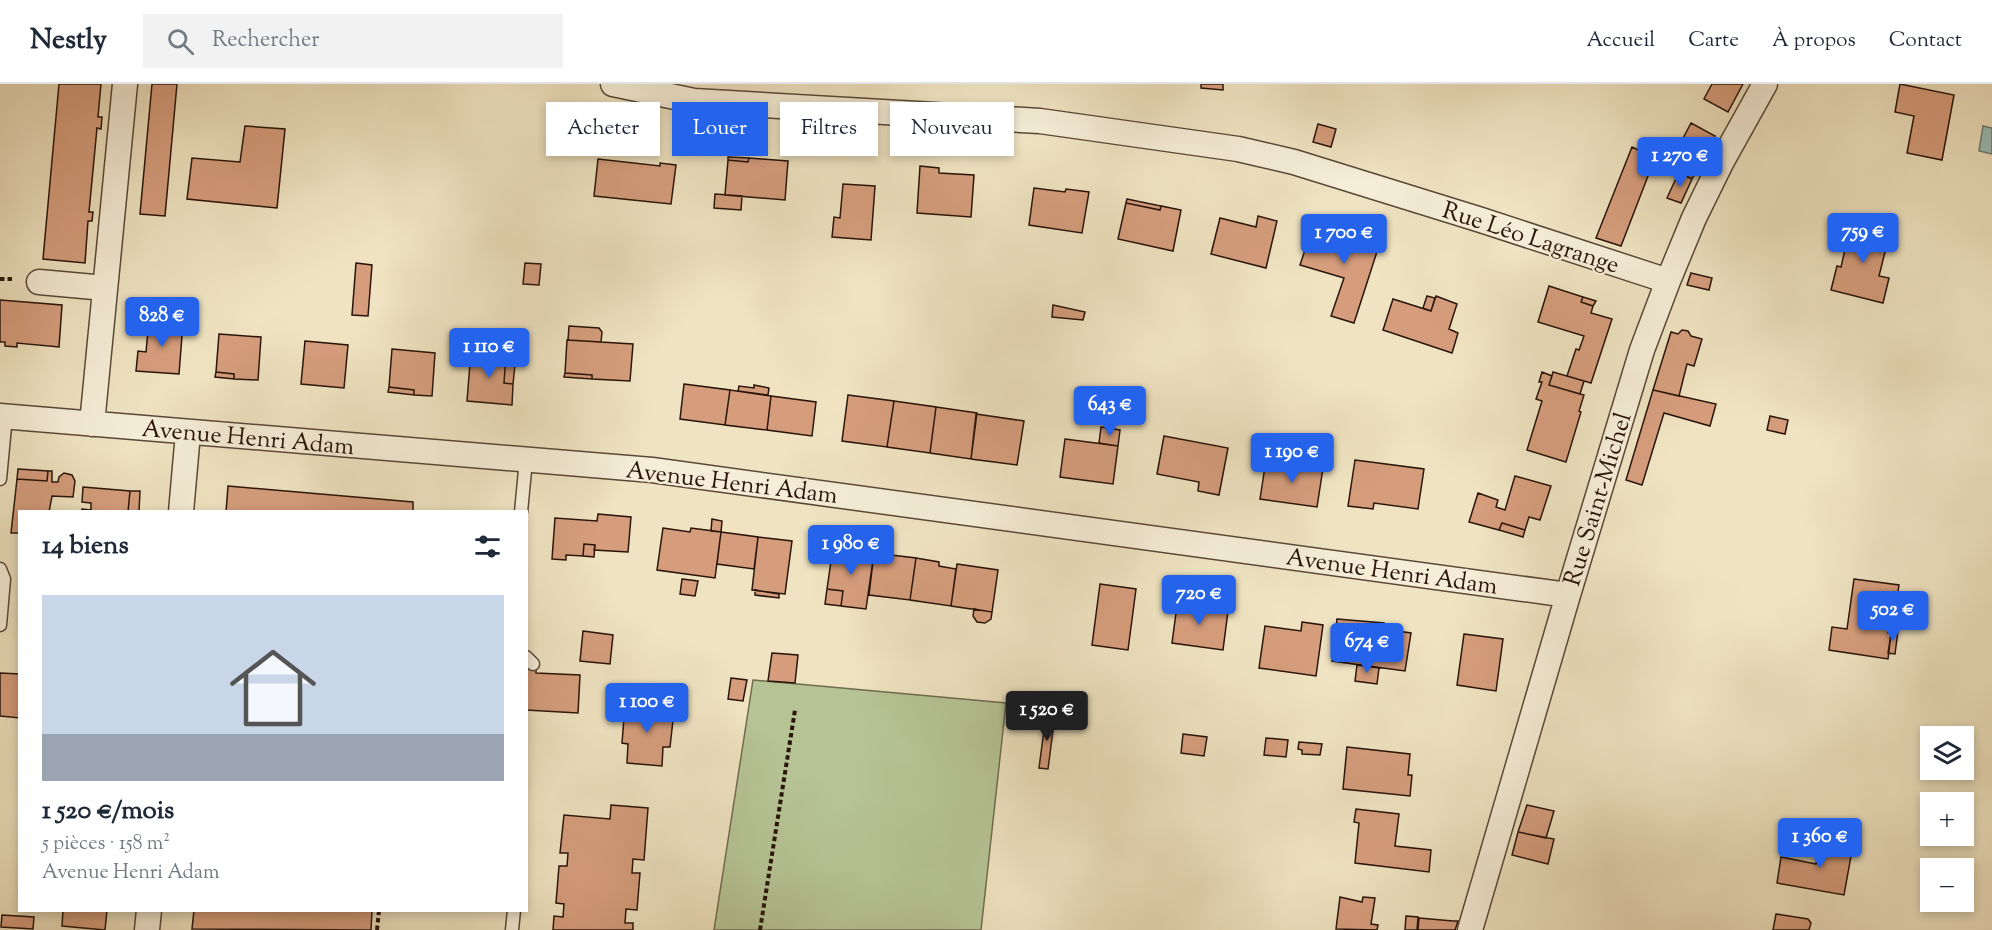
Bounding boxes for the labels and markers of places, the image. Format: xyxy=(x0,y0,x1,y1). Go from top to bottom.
pin: 1 270 € xyxy=(1625,137,1735,188)
pin: 759 € xyxy=(1821,213,1905,264)
pin: 1 700 € xyxy=(1289,214,1399,265)
pin: 828 € xyxy=(120,297,204,348)
pin: 1 110 € xyxy=(434,328,544,379)
pin: 643 € xyxy=(1068,386,1152,437)
pin: 1 190 € xyxy=(1237,433,1347,484)
pin: 1 980 € xyxy=(796,525,906,576)
pin: 720 € xyxy=(1157,575,1241,626)
pin: 502 € xyxy=(1851,591,1935,642)
pin: 674 € xyxy=(1325,623,1409,674)
pin: 1 100 € xyxy=(592,683,702,734)
pin: 1 520 € xyxy=(992,691,1102,742)
pin: 1 360 € xyxy=(1765,818,1875,869)

